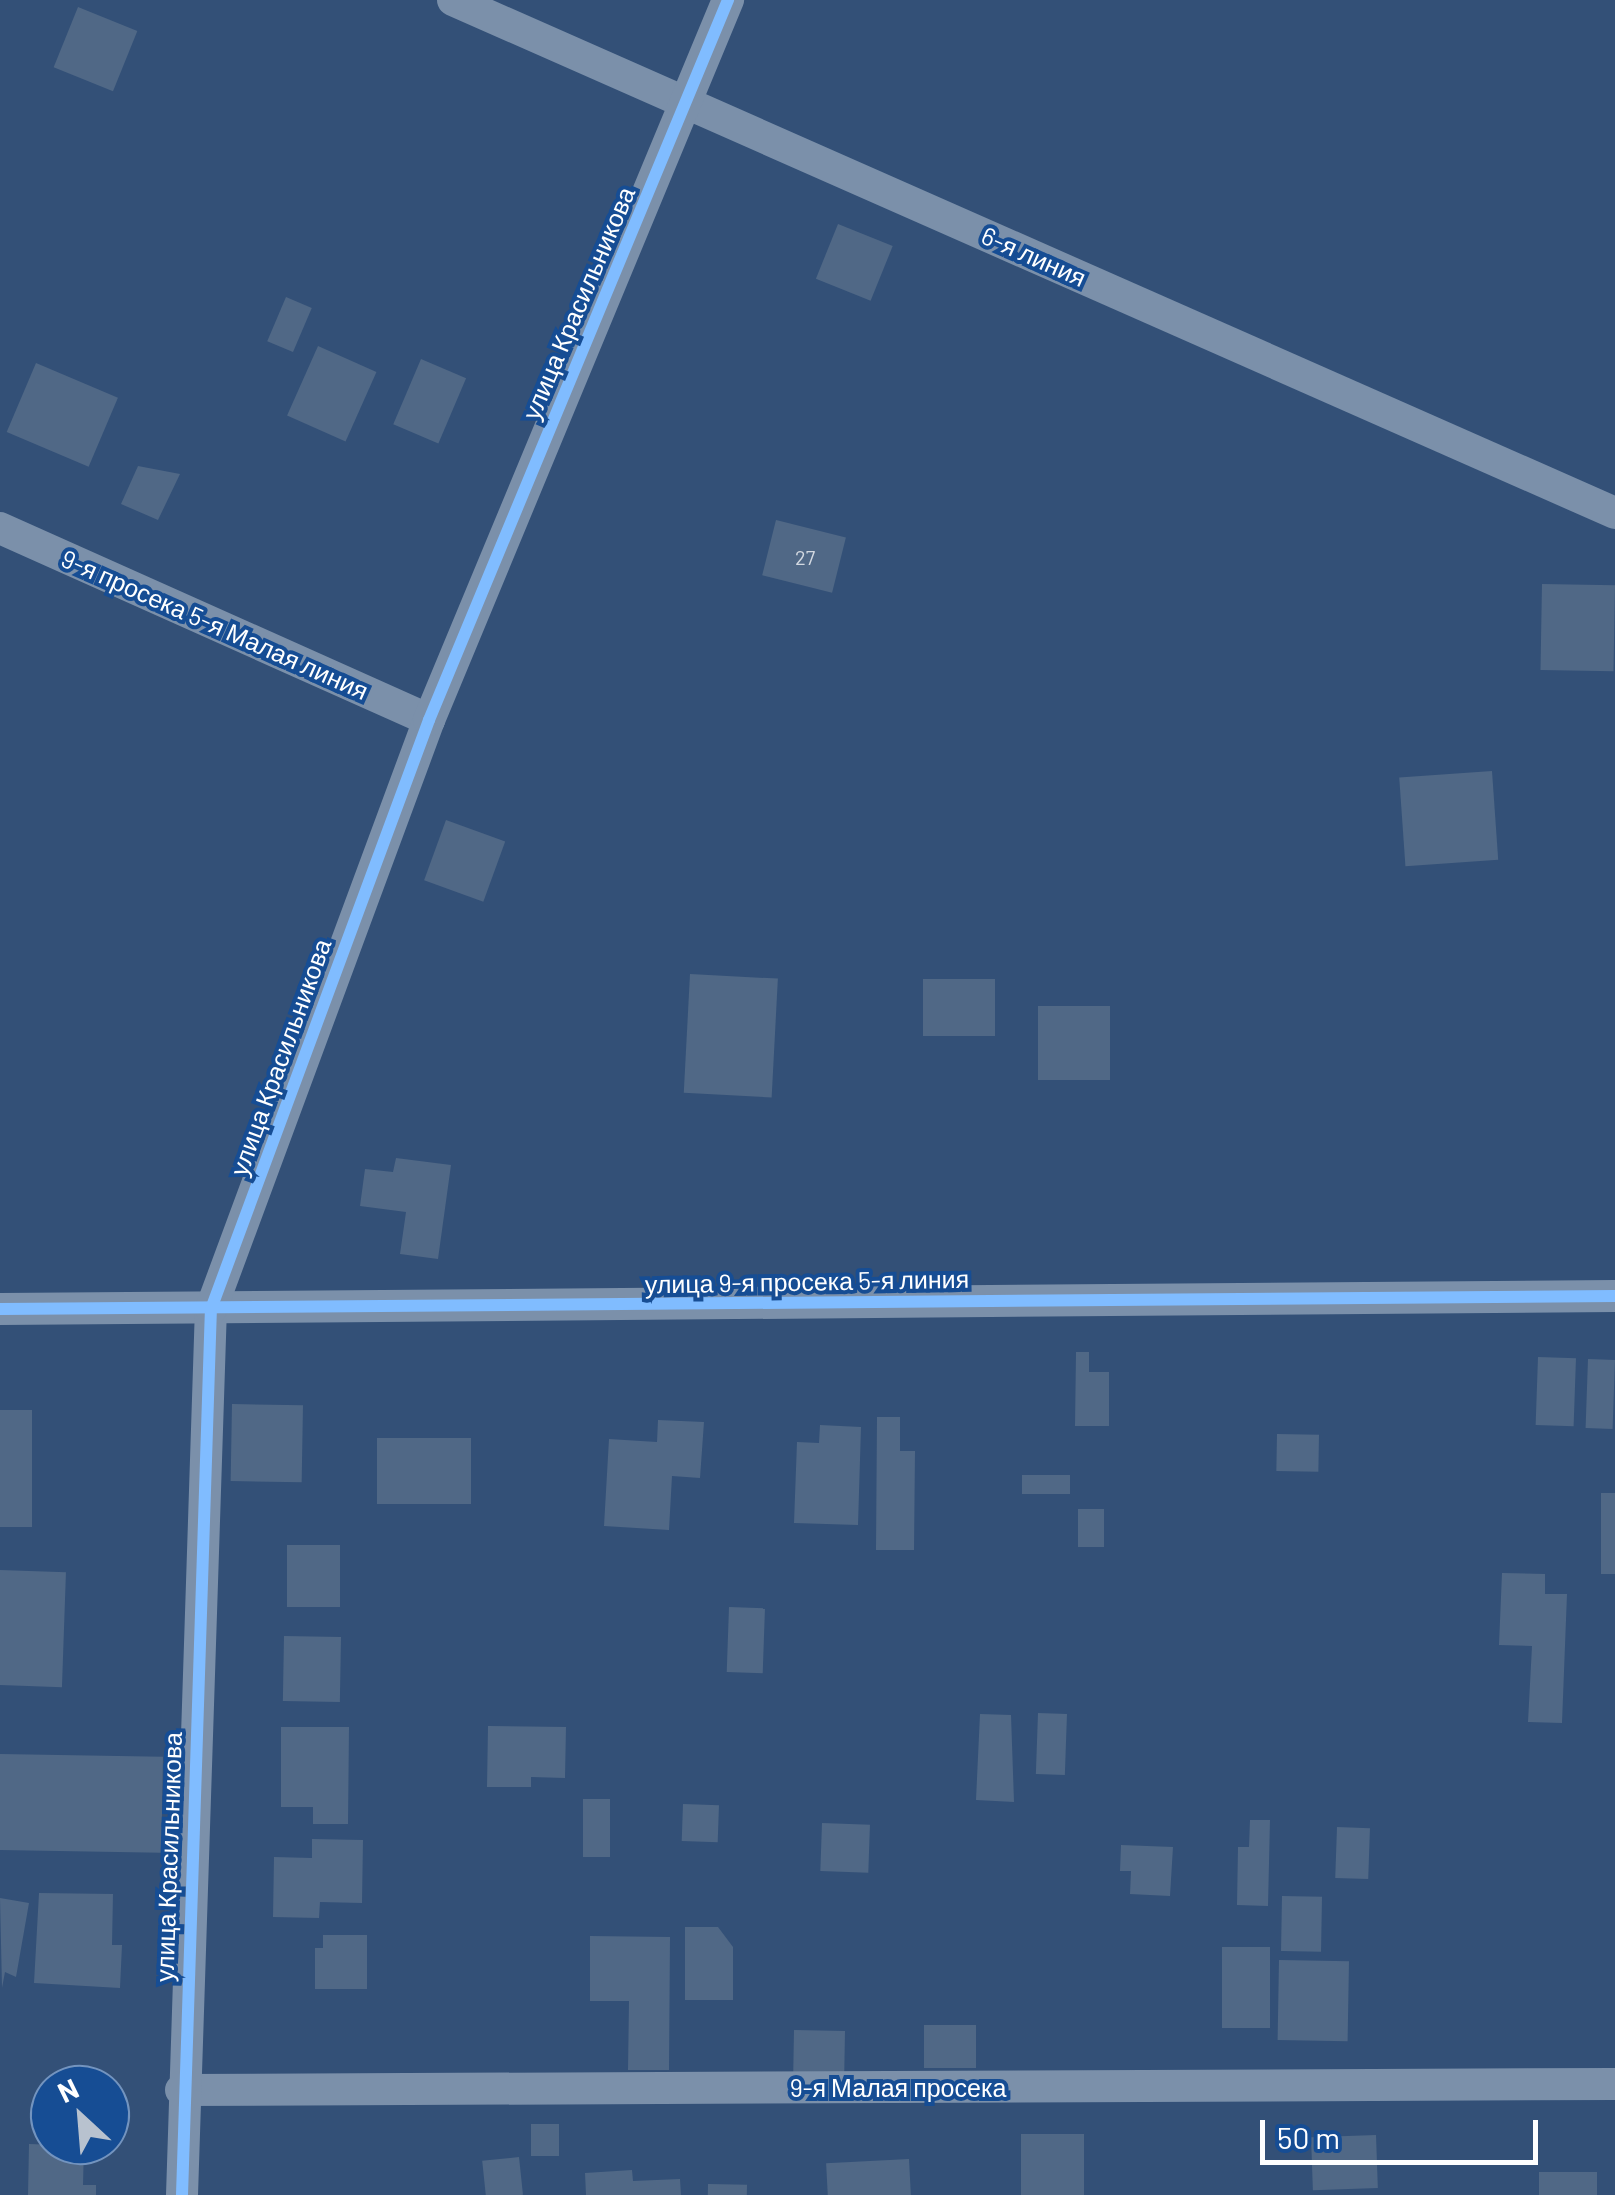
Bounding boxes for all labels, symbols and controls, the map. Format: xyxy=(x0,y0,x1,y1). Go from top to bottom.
street label: улица Красильникова xyxy=(515,182,641,424)
street label: 6-я линия xyxy=(977,220,1091,292)
street label: 9-я просека 5-я Малая линия xyxy=(57,543,373,705)
house number: 27 xyxy=(795,545,815,569)
street label: улица Красильникова xyxy=(223,934,337,1180)
street label: улица 9-я просека 5-я линия xyxy=(645,1263,969,1299)
street label: улица Красильникова xyxy=(149,1732,187,1982)
north arrow xyxy=(30,2065,130,2165)
text: N xyxy=(52,2070,84,2109)
street label: 9-я Малая просека xyxy=(790,2072,1006,2102)
scale bar xyxy=(1265,2100,1542,2162)
text: 50 m xyxy=(1277,2119,1340,2155)

